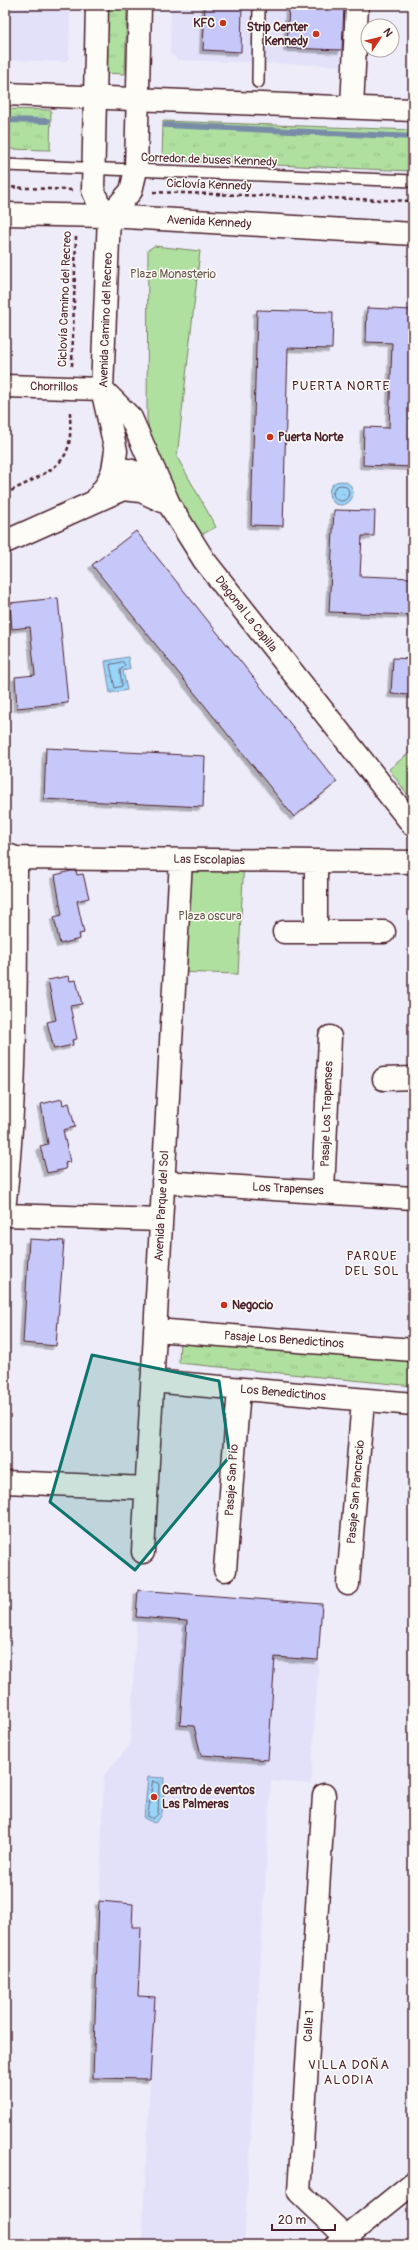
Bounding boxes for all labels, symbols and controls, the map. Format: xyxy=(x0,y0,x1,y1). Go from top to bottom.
place label: KFC xyxy=(193,16,216,31)
marker: KFC xyxy=(218,18,228,28)
north arrow xyxy=(360,18,400,58)
place label: Strip Center Kennedy xyxy=(247,20,309,49)
text: N xyxy=(380,26,396,40)
marker: Strip Center Kennedy xyxy=(311,29,321,39)
street label: Corredor de buses Kennedy xyxy=(141,150,277,170)
street label: Ciclovía Kennedy xyxy=(166,176,252,194)
street label: Avenida Kennedy xyxy=(166,212,252,232)
street label: Ciclovía Camino del Recreo xyxy=(55,230,75,367)
street label: Avenida Camino del Recreo xyxy=(96,251,116,388)
park label: Plaza Monasterio xyxy=(130,267,216,282)
district label: PUERTA NORTE xyxy=(292,378,390,394)
street label: Chorrillos xyxy=(30,379,79,395)
place label: Puerta Norte xyxy=(278,430,345,445)
marker: Puerta Norte xyxy=(265,432,275,442)
street label: Diagonal La Capilla xyxy=(212,573,281,655)
street label: Las Escolapias xyxy=(173,852,246,868)
park label: Plaza oscura xyxy=(178,909,242,924)
street label: Pasaje Los Trapenses xyxy=(318,1060,336,1167)
street label: Avenida Parque del Sol xyxy=(152,1150,172,1262)
street label: Los Trapenses xyxy=(252,1180,325,1198)
district label: PARQUE DEL SOL xyxy=(344,1248,400,1279)
place label: Negocio xyxy=(232,1298,274,1313)
marker: Negocio xyxy=(219,1300,229,1310)
street label: Pasaje Los Benedictinos xyxy=(224,1328,345,1352)
street label: Los Benedictinos xyxy=(239,1382,327,1404)
street label: Pasaje San Pancracio xyxy=(344,1439,368,1545)
street label: Pasaje San Pío xyxy=(222,1443,242,1516)
place label: Centro de eventos Las Palmeras xyxy=(162,1783,255,1812)
marker: Centro de eventos Las Palmeras xyxy=(149,1792,159,1802)
street label: Calle 1 xyxy=(300,2010,318,2042)
district label: VILLA DOÑA ALODIA xyxy=(308,2057,390,2088)
scale bar xyxy=(272,2206,335,2232)
text: 20 m xyxy=(278,2213,307,2228)

